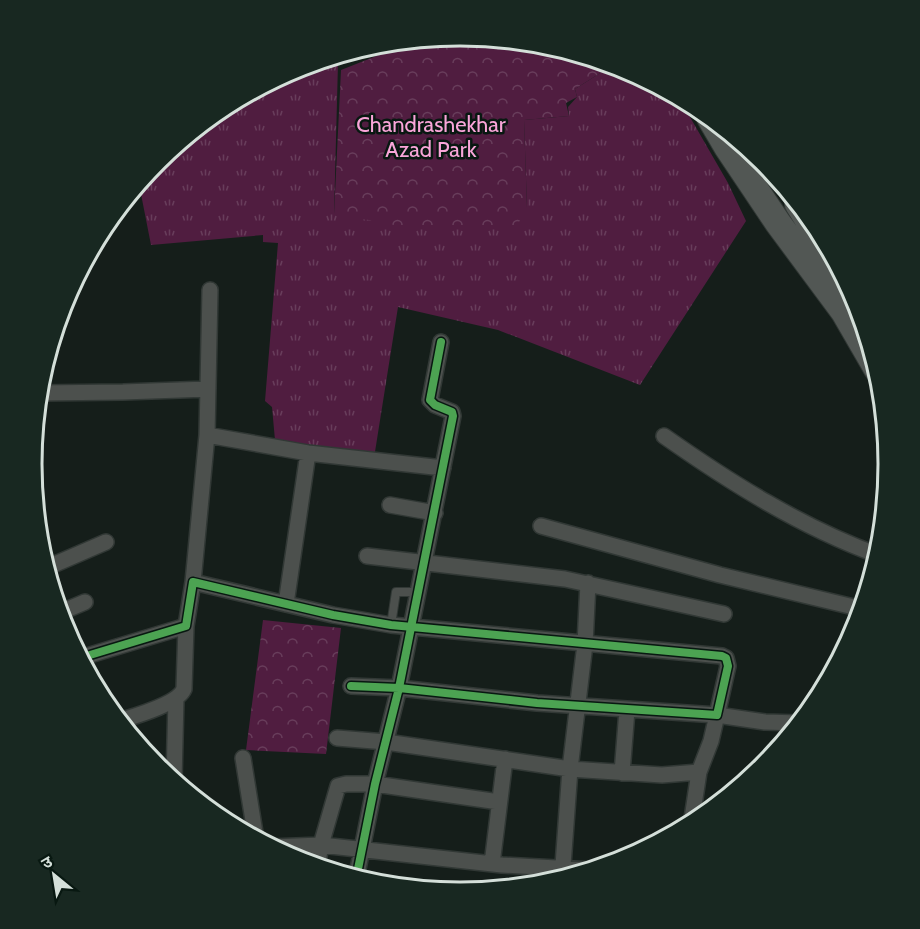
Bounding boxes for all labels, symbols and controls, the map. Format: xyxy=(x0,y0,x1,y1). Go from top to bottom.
park label: Chandrashekhar Azad Park xyxy=(356,111,506,163)
north arrow xyxy=(24,845,84,905)
text: उ xyxy=(38,852,56,873)

